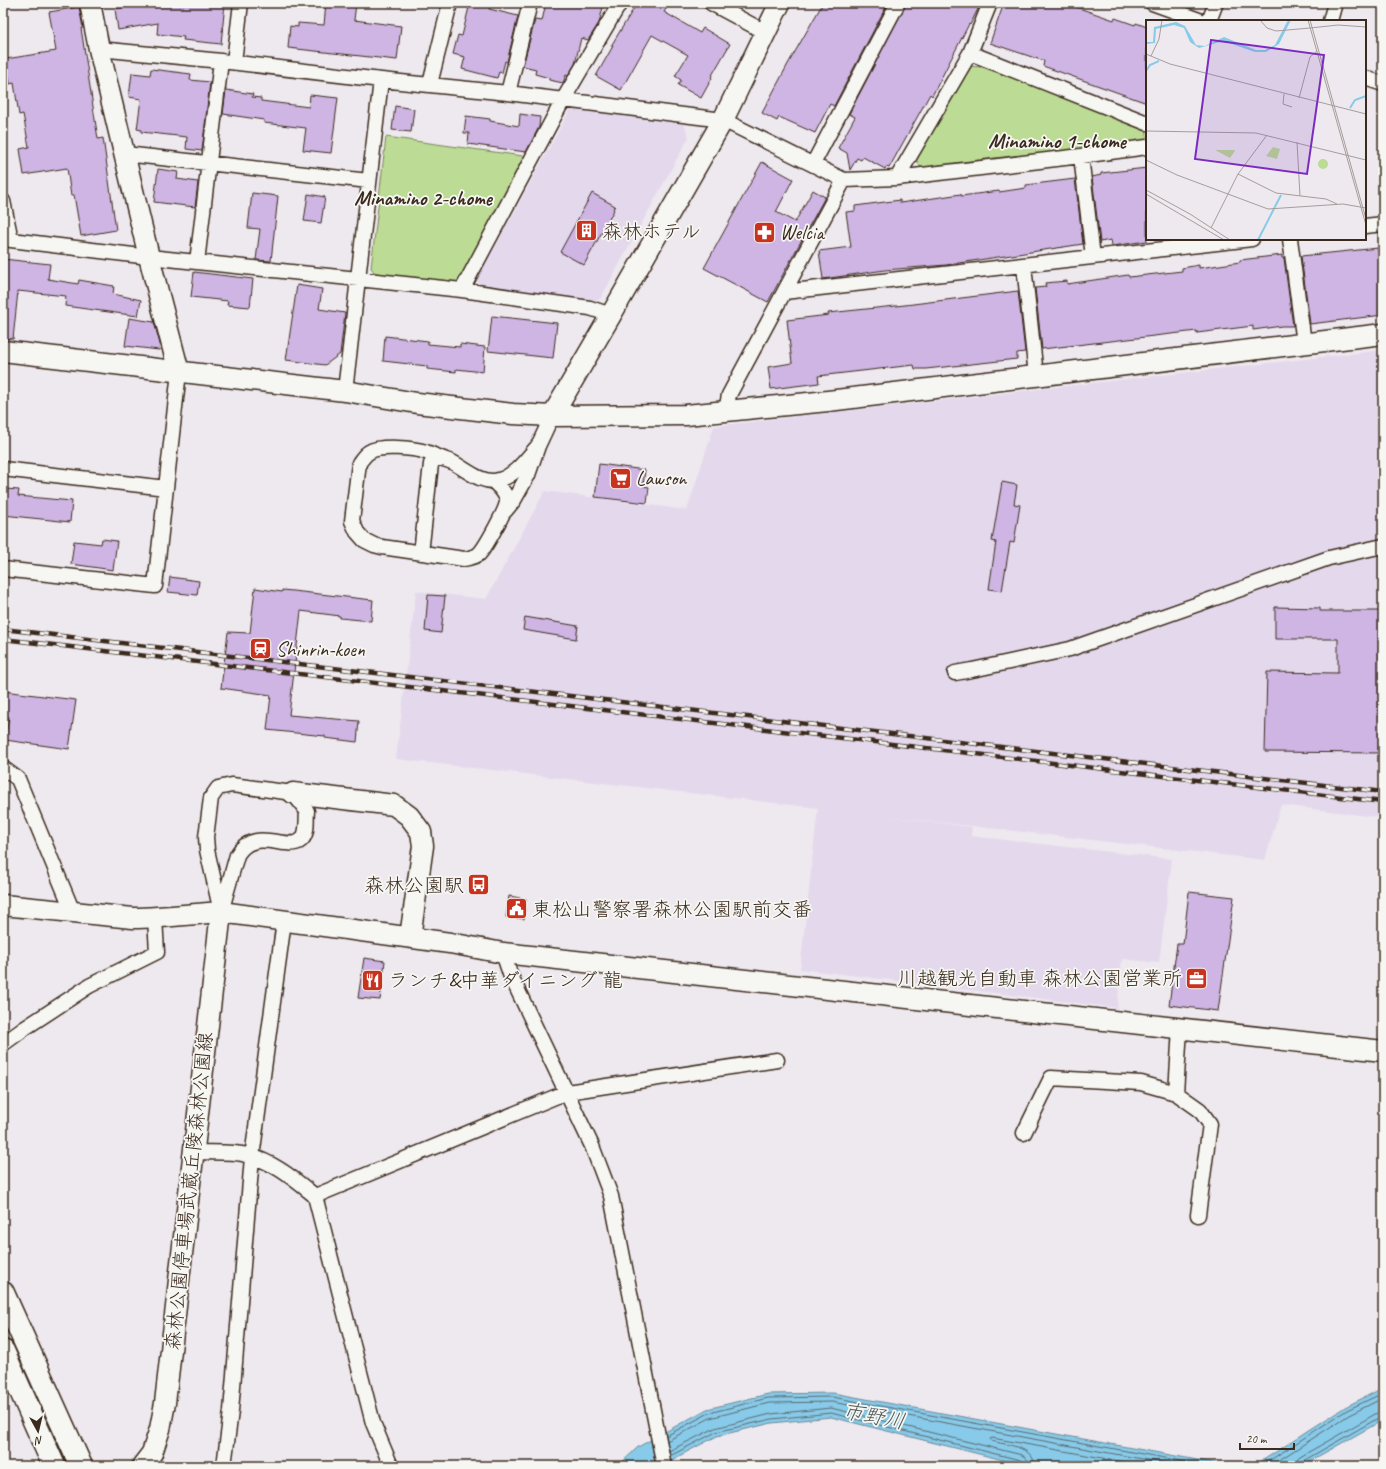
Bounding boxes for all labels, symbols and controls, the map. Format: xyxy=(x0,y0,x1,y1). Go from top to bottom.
inset map xyxy=(1146,20,1366,240)
district label: Minamino 1-chome xyxy=(988,128,1128,154)
district label: Minamino 2-chome xyxy=(354,185,494,211)
building icon: 森林ホテル xyxy=(574,218,600,244)
place label: 森林ホテル xyxy=(602,219,701,244)
pharmacy icon: Welcia xyxy=(752,219,778,245)
place label: Welcia xyxy=(780,220,825,245)
supermarket icon: Lawson xyxy=(608,465,634,491)
place label: Lawson xyxy=(636,466,687,491)
station icon: Shinrin-koen xyxy=(247,636,273,662)
place label: Shinrin-koen xyxy=(276,637,366,662)
bus stop icon: 森林公園駅 xyxy=(466,872,492,898)
place label: 森林公園駅 xyxy=(364,873,464,898)
public building icon: 東松山警察署森林公園駅前交番 xyxy=(504,896,530,922)
place label: 東松山警察署森林公園駅前交番 xyxy=(532,897,812,922)
office icon: 川越観光自動車 森林公園営業所 xyxy=(1184,965,1210,991)
place label: 川越観光自動車 森林公園営業所 xyxy=(897,966,1182,991)
restaurant icon: ランチ&中華ダイニング 龍 xyxy=(359,967,385,993)
place label: ランチ&中華ダイニング 龍 xyxy=(388,968,623,993)
street label: 森林公園停車場武蔵丘陵森林公園線 xyxy=(160,1031,218,1351)
water label: 市野川 xyxy=(841,1397,907,1435)
north arrow xyxy=(18,1411,58,1451)
scale bar xyxy=(1240,1425,1294,1451)
text: 20 m xyxy=(1246,1431,1268,1447)
text: N xyxy=(33,1433,44,1449)

